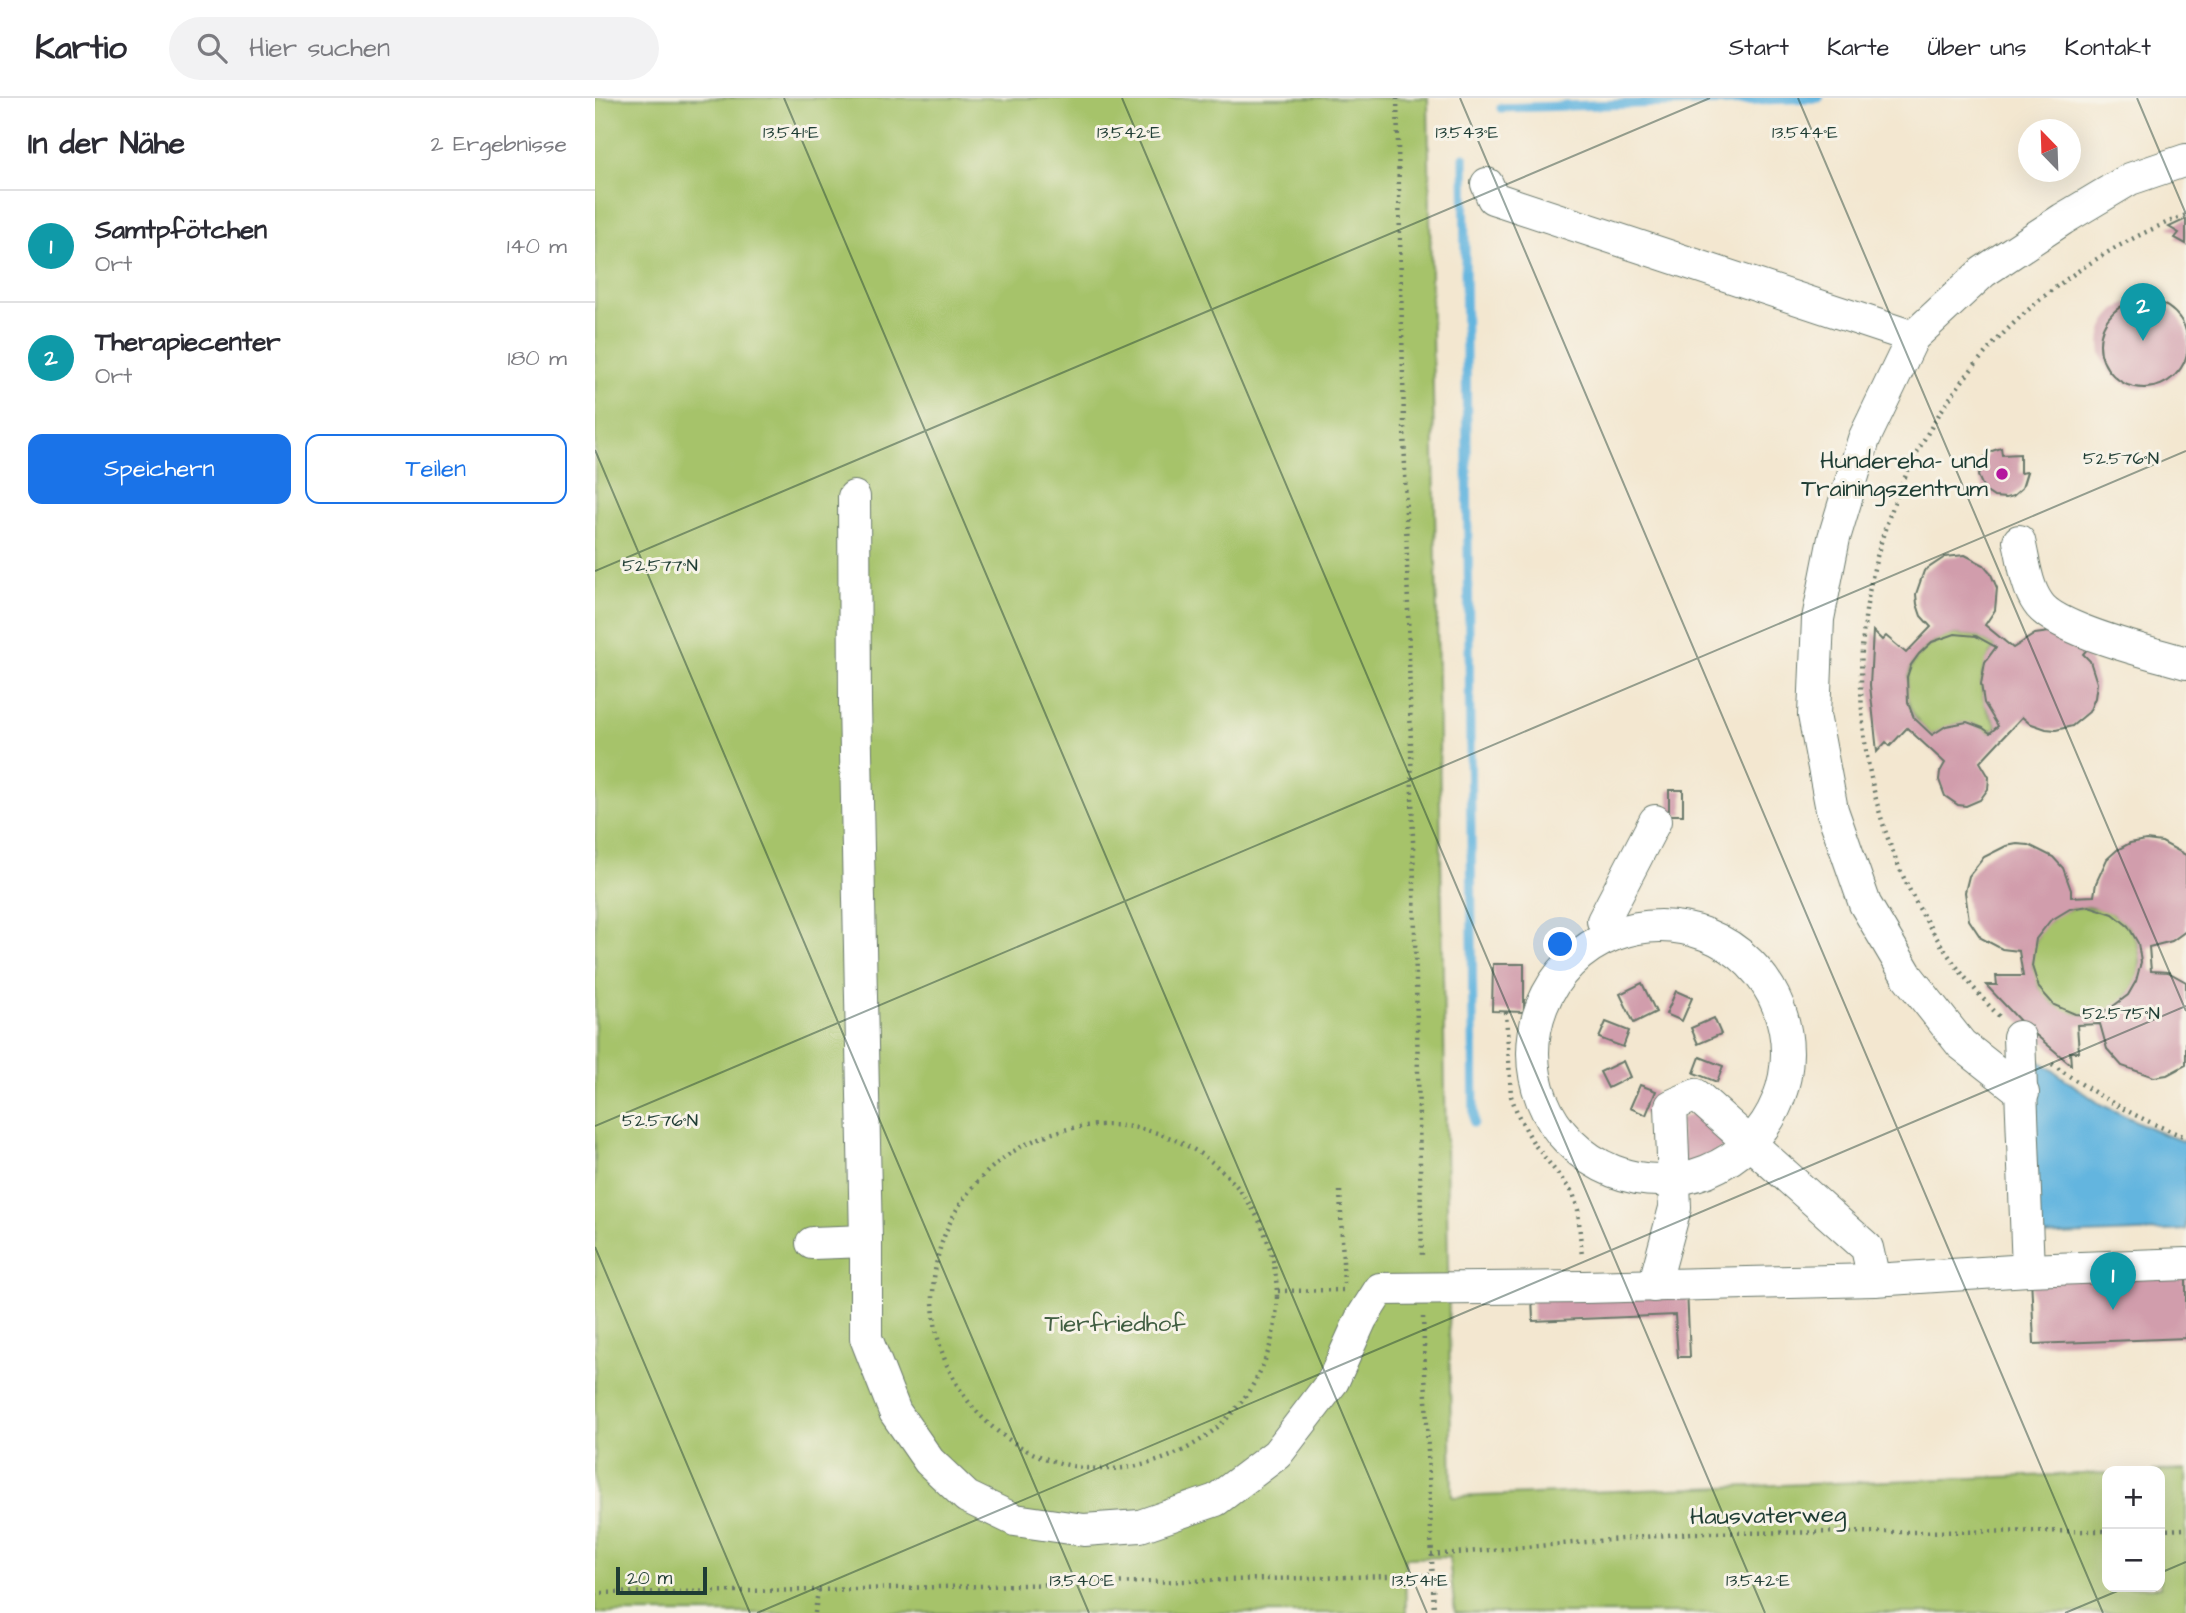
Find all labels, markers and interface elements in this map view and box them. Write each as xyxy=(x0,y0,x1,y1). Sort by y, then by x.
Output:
search box xyxy=(169,17,659,80)
text: Kartio xyxy=(35,25,127,71)
icon: search xyxy=(193,29,231,67)
text: Hier suchen xyxy=(249,30,390,66)
text: Start xyxy=(1729,31,1789,65)
text: Karte xyxy=(1827,31,1890,65)
text: Über uns xyxy=(1928,31,2027,65)
text: Kontakt xyxy=(2065,31,2151,65)
north arrow xyxy=(2018,119,2081,182)
text: 13.541°E xyxy=(763,120,819,145)
text: 13.542°E xyxy=(1097,120,1161,145)
text: 13.543°E xyxy=(1436,120,1499,145)
text: 13.544°E xyxy=(1772,120,1838,145)
text: In der Nähe xyxy=(28,123,185,165)
text: 2 Ergebnisse xyxy=(431,128,567,160)
text: Samtpfötchen xyxy=(95,212,267,248)
text: 1 xyxy=(50,230,52,262)
text: 140 m xyxy=(507,230,567,262)
text: Ort xyxy=(95,248,132,280)
pin: 2 xyxy=(2120,283,2166,341)
text: Therapiecenter xyxy=(95,324,281,360)
text: 2 xyxy=(44,342,58,374)
text: 180 m xyxy=(508,342,567,374)
text: Ort xyxy=(95,360,132,392)
button: Speichern xyxy=(28,434,291,504)
button: Teilen xyxy=(305,434,567,504)
place label: Hundereha- und Trainingszentrum xyxy=(1801,444,1988,507)
text: 52.576°N xyxy=(2083,446,2159,471)
marker: Hundereha- und Trainingszentrum xyxy=(1994,466,2010,482)
text: 52.577°N xyxy=(622,553,698,578)
your location xyxy=(1543,927,1577,961)
text: 52.575°N xyxy=(2082,1001,2160,1026)
text: 52.576°N xyxy=(622,1108,698,1133)
pin: 1 xyxy=(2090,1252,2136,1310)
park label: Tierfriedhof xyxy=(1045,1307,1186,1341)
map controls xyxy=(2102,1466,2165,1592)
button: + xyxy=(2102,1466,2165,1529)
street label: Hausvaterweg xyxy=(1690,1498,1846,1535)
button: − xyxy=(2102,1529,2165,1592)
scale bar xyxy=(616,1564,707,1596)
text: 20 m xyxy=(627,1565,672,1592)
text: 13.540°E xyxy=(1050,1568,1115,1593)
text: 13.541°E xyxy=(1392,1568,1448,1593)
text: 13.542°E xyxy=(1726,1568,1790,1593)

